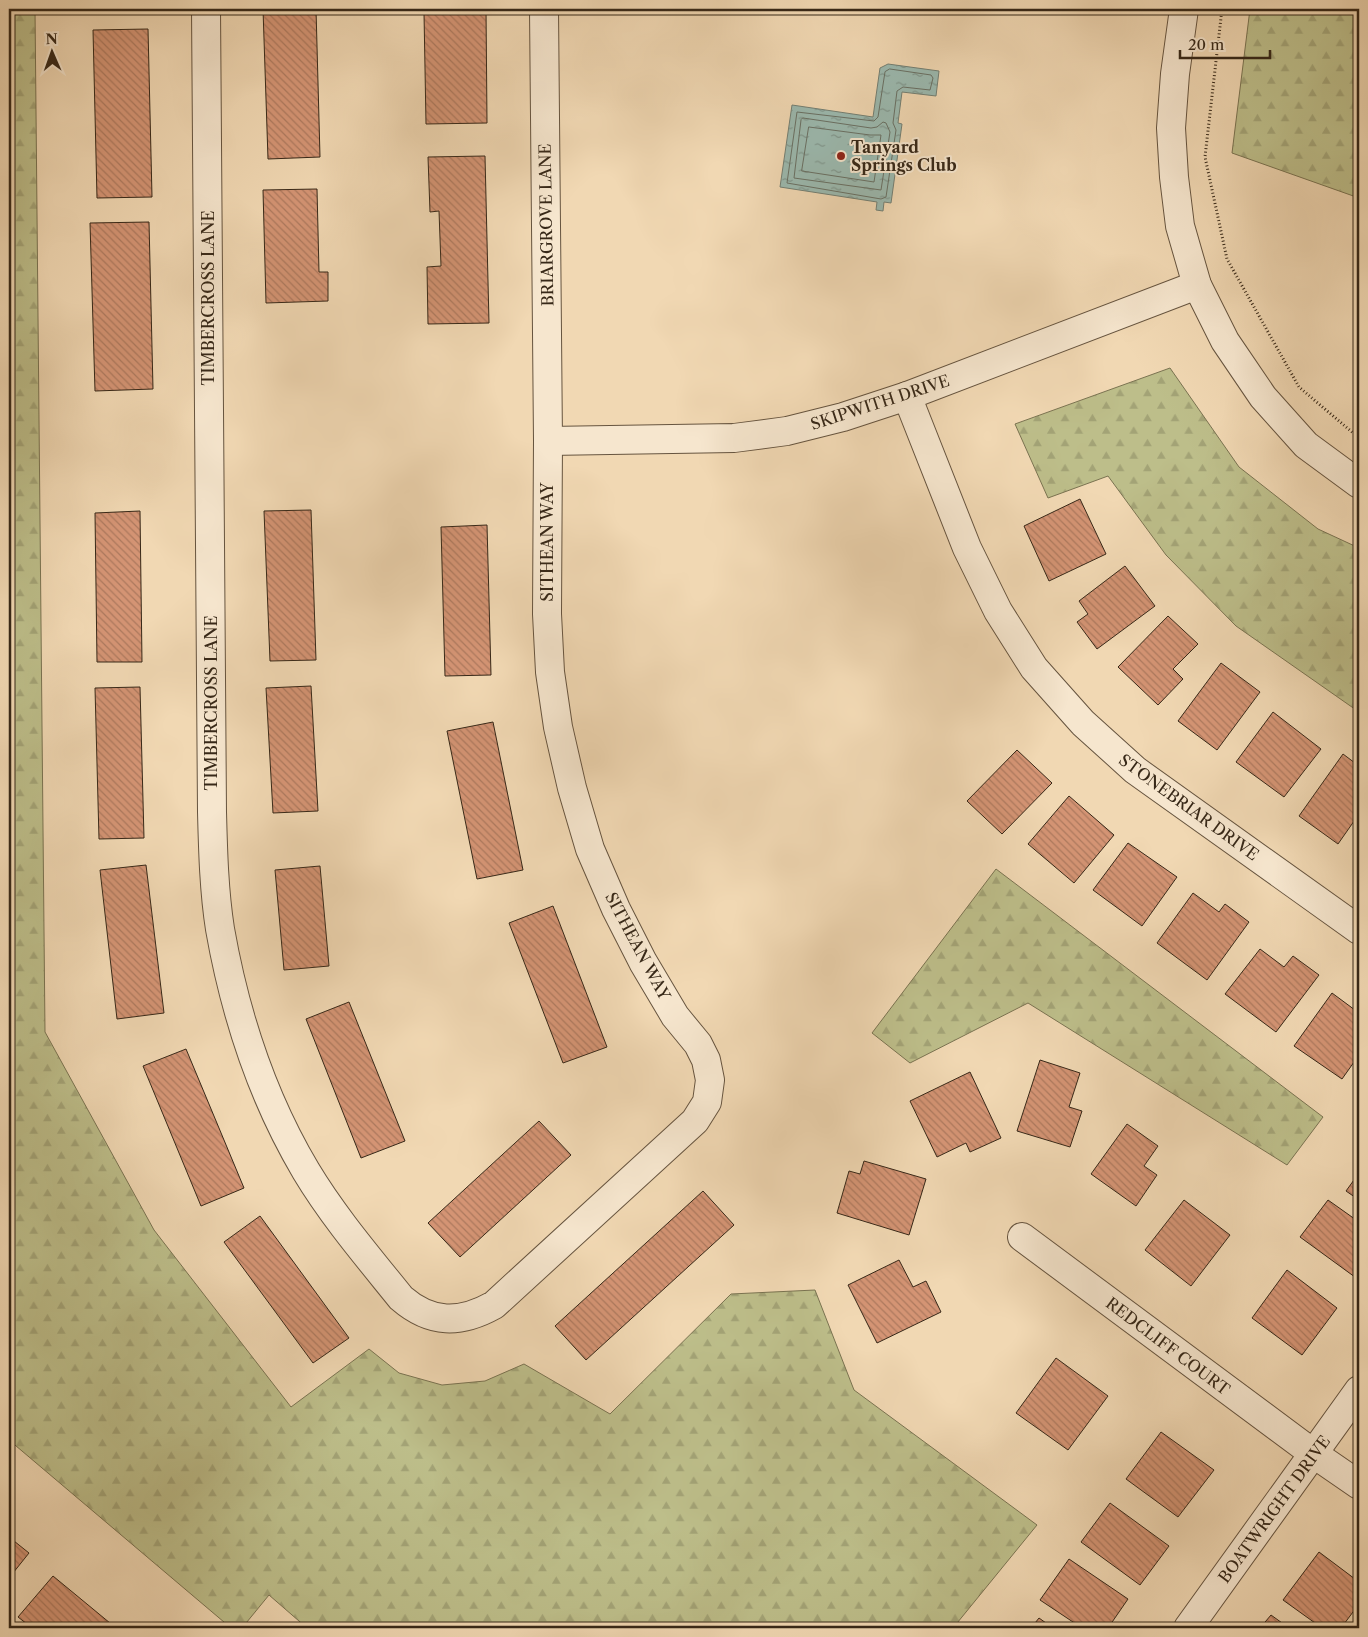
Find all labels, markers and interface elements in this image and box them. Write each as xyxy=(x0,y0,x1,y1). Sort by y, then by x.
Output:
north arrow xyxy=(28,28,78,78)
scale bar xyxy=(1180,28,1270,60)
text: N xyxy=(45,30,58,48)
text: 20 m xyxy=(1188,35,1224,54)
place label: Tanyard Springs Club xyxy=(851,137,957,175)
street label: BRIARGROVE LANE xyxy=(535,143,557,307)
marker: Tanyard Springs Club xyxy=(835,150,847,162)
street label: TIMBERCROSS LANE xyxy=(198,210,218,386)
street label: SKIPWITH DRIVE xyxy=(808,370,952,434)
street label: SITHEAN WAY xyxy=(537,482,557,602)
street label: TIMBERCROSS LANE xyxy=(201,615,221,791)
street label: STONEBRIAR DRIVE xyxy=(1115,750,1263,864)
street label: SITHEAN WAY xyxy=(601,889,675,1004)
street label: REDCLIFF COURT xyxy=(1102,1293,1234,1399)
street label: BOATWRIGHT DRIVE xyxy=(1214,1431,1334,1587)

